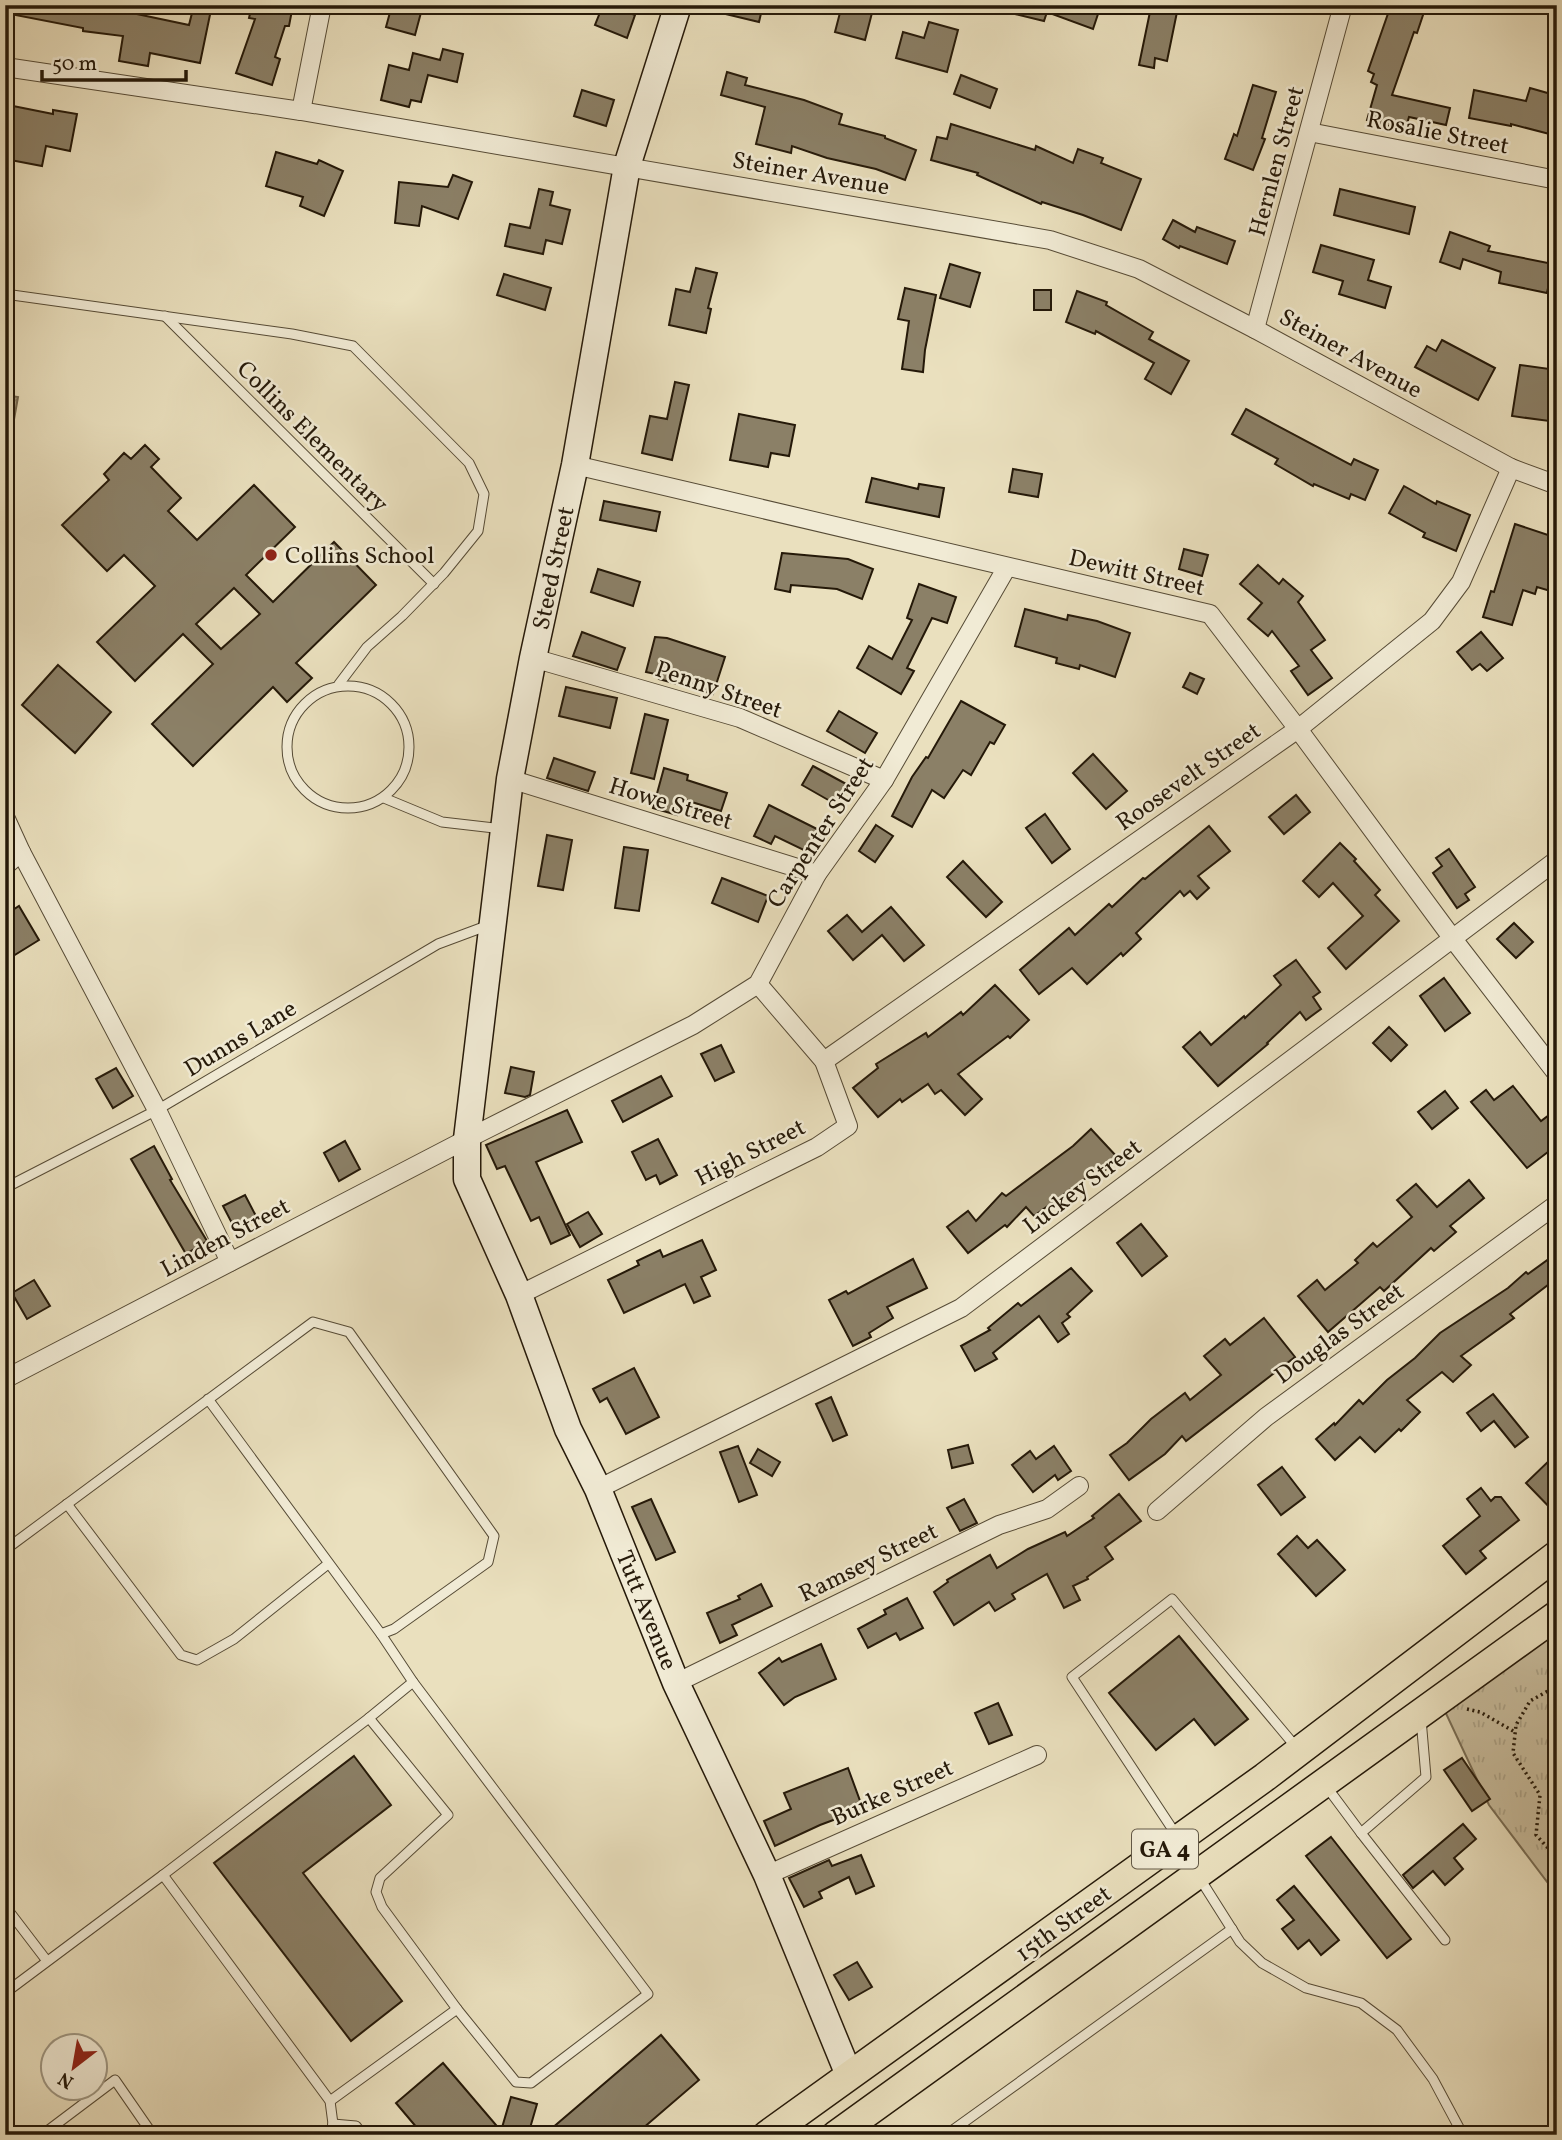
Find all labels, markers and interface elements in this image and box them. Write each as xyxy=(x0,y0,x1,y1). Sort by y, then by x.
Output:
scale bar xyxy=(42,38,186,82)
text: 50 m xyxy=(52,50,97,79)
street label: Hernlen Street xyxy=(1242,83,1314,240)
street label: Rosalie Street xyxy=(1363,103,1512,164)
street label: Steiner Avenue xyxy=(729,144,892,206)
street label: Steiner Avenue xyxy=(1272,301,1428,408)
street label: Collins Elementary xyxy=(228,354,395,521)
street label: Steed Street xyxy=(525,504,585,633)
place label: Collins School xyxy=(285,540,434,574)
street label: Dewitt Street xyxy=(1065,542,1208,606)
marker: Collins School xyxy=(263,547,279,563)
street label: Penny Street xyxy=(650,653,787,729)
street label: Roosevelt Street xyxy=(1110,715,1269,840)
street label: Carpenter Street xyxy=(760,751,883,916)
street label: Howe Street xyxy=(604,770,737,840)
street label: Dunns Lane xyxy=(178,993,304,1087)
street label: High Street xyxy=(690,1111,812,1196)
street label: Luckey Street xyxy=(1017,1132,1150,1244)
street label: Linden Street xyxy=(155,1190,297,1287)
street label: Douglas Street xyxy=(1268,1276,1412,1393)
street label: Ramsey Street xyxy=(794,1515,944,1612)
street label: Tutt Avenue xyxy=(606,1546,685,1676)
street label: Burke Street xyxy=(826,1752,959,1836)
road number: GA 4 xyxy=(1132,1830,1198,1868)
street label: 15th Street xyxy=(1009,1878,1119,1971)
north arrow xyxy=(38,2032,108,2102)
text: N xyxy=(53,2065,79,2095)

